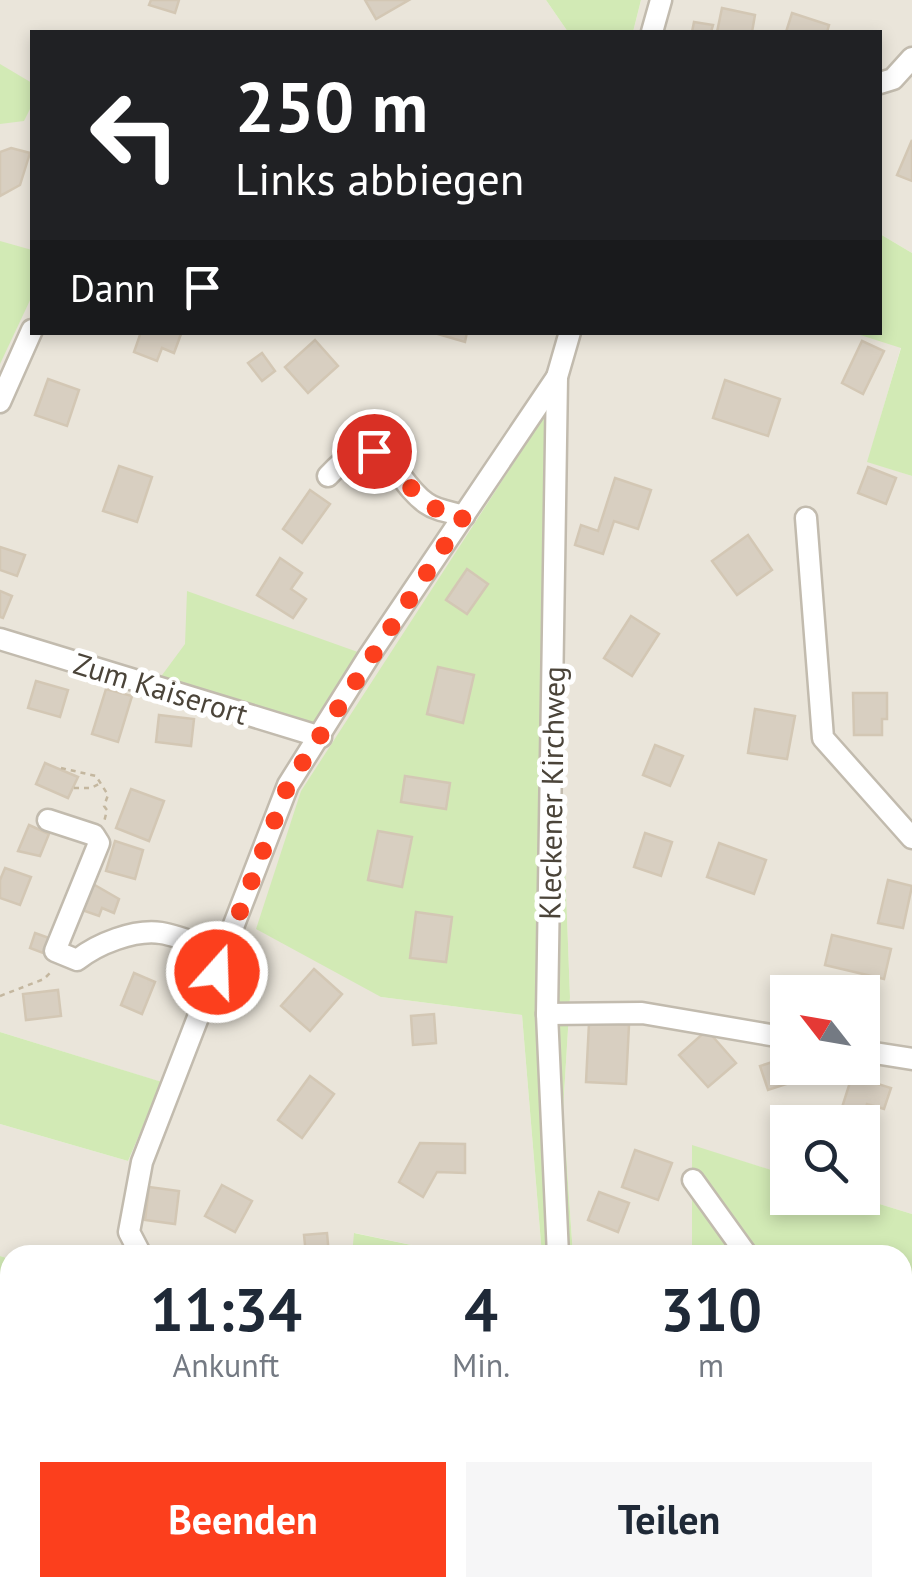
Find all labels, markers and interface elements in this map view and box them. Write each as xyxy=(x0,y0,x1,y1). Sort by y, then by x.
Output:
text: 250 m xyxy=(235,61,428,151)
icon: left xyxy=(70,70,200,200)
text: Links abbiegen xyxy=(235,149,524,207)
icon: arrive xyxy=(175,260,230,315)
text: Dann xyxy=(70,263,155,312)
pin xyxy=(332,409,417,494)
icon: arrive xyxy=(347,424,402,479)
street label: Zum Kaiserort xyxy=(69,643,253,733)
street label: Kleckener Kirchweg xyxy=(529,666,573,920)
position arrow xyxy=(165,920,269,1024)
north arrow xyxy=(770,975,880,1085)
map controls xyxy=(770,975,880,1215)
button: search xyxy=(770,1105,880,1215)
text: 11:34 xyxy=(150,1270,302,1348)
text: 4 xyxy=(464,1270,498,1348)
text: 310 xyxy=(660,1270,762,1348)
text: Ankunft xyxy=(173,1344,279,1386)
text: Min. xyxy=(452,1344,510,1386)
text: m xyxy=(698,1344,724,1386)
button: Beenden xyxy=(40,1462,446,1577)
button: Teilen xyxy=(466,1462,872,1577)

